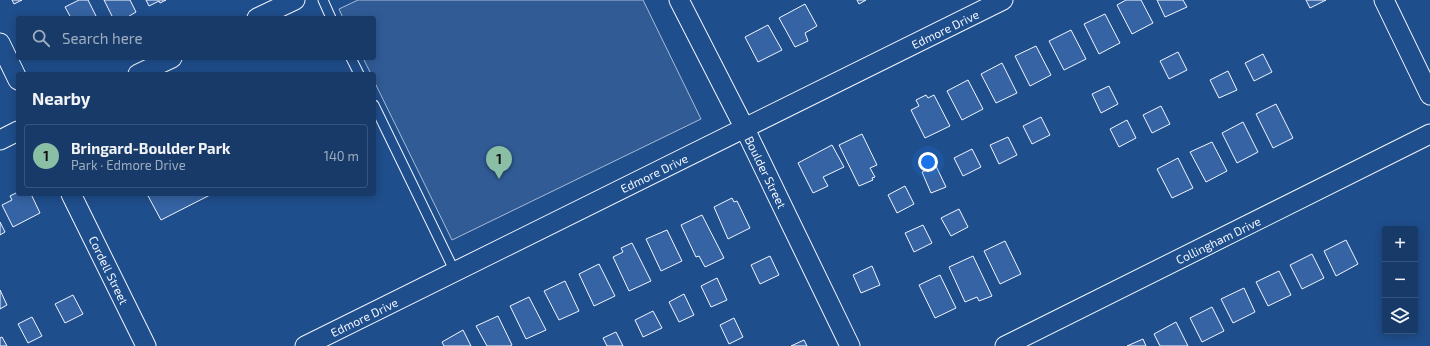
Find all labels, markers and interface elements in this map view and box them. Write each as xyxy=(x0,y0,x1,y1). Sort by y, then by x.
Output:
street label: Edmore Drive xyxy=(909,7,981,51)
search box xyxy=(16,16,376,60)
icon: search xyxy=(30,27,52,49)
text: Search here xyxy=(62,29,143,47)
text: Nearby xyxy=(32,88,90,108)
street label: Boulder Street xyxy=(742,134,790,211)
text: Bringard-Boulder Park xyxy=(71,139,230,157)
pin: 1 xyxy=(486,146,512,179)
text: 1 xyxy=(43,148,49,164)
text: 140 m xyxy=(324,148,359,164)
street label: Edmore Drive xyxy=(618,151,690,195)
your location xyxy=(918,152,938,172)
text: Park · Edmore Drive xyxy=(71,157,186,173)
street label: Collingham Drive xyxy=(1173,213,1263,267)
map controls xyxy=(1382,226,1418,334)
button: + xyxy=(1382,226,1418,262)
street label: Cordell Street xyxy=(86,233,132,307)
button: − xyxy=(1382,262,1418,298)
street label: Edmore Drive xyxy=(328,295,400,339)
button: layers xyxy=(1382,298,1418,334)

